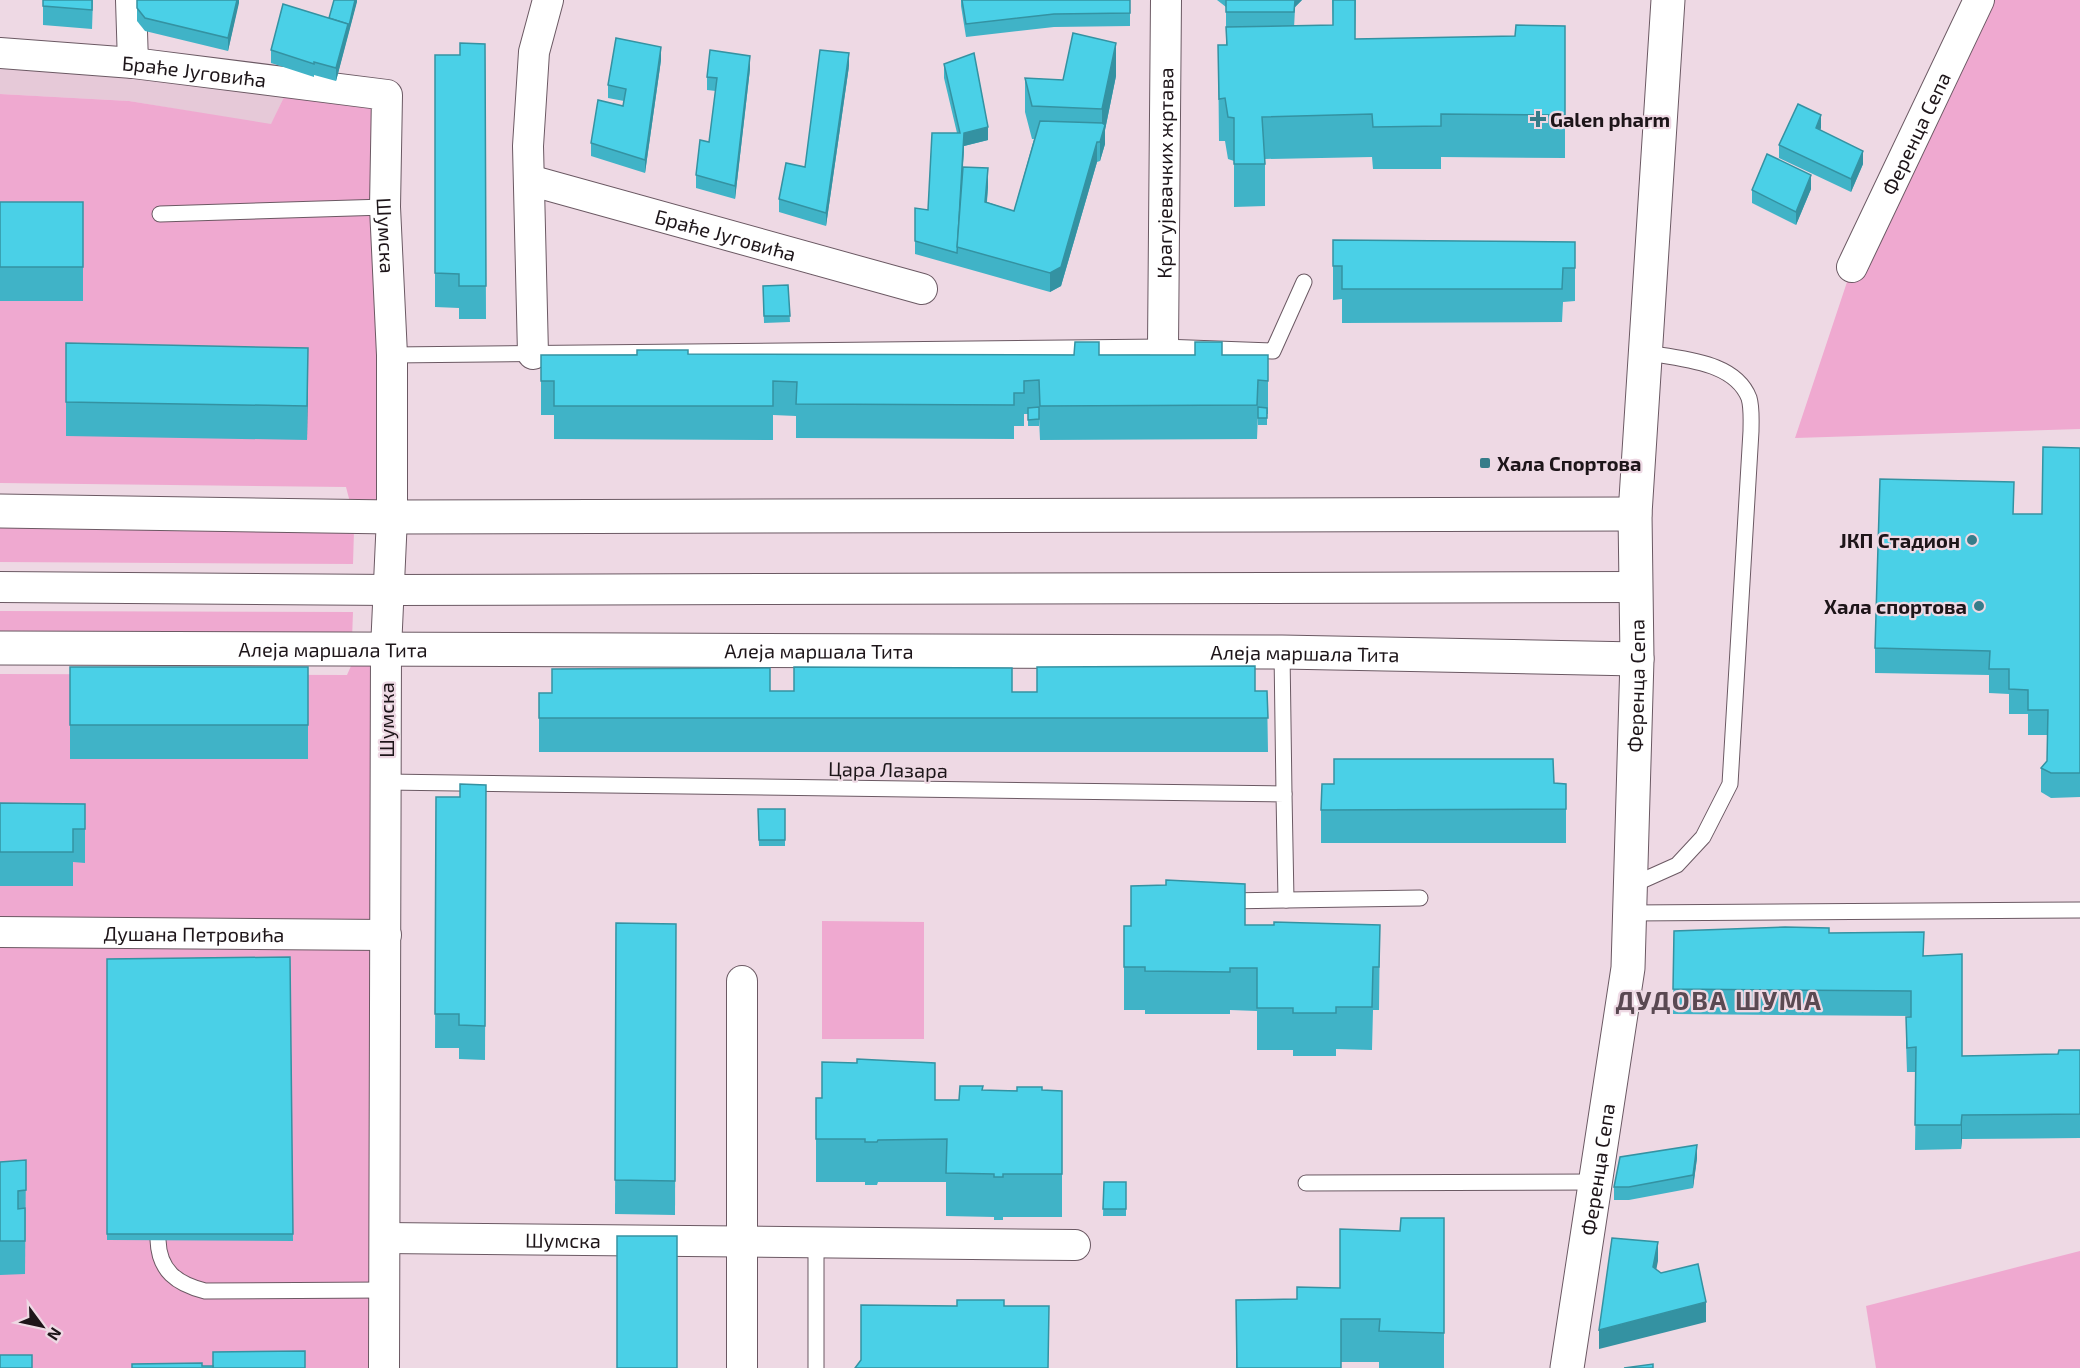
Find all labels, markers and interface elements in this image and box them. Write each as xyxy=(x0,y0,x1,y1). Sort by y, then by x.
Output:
street label: Браће Југовића xyxy=(121,50,268,92)
street label: Крагујевачких жртава xyxy=(1152,67,1177,279)
street label: Ференца Сепа xyxy=(1876,68,1955,199)
place label: Galen pharm xyxy=(1550,107,1670,131)
marker: Galen pharm xyxy=(1531,112,1545,126)
street label: Шумска xyxy=(372,197,400,274)
street label: Браће Југовића xyxy=(652,204,799,265)
place label: Хала Спортова xyxy=(1497,451,1642,475)
marker: Хала Спортова xyxy=(1478,456,1492,470)
place label: ЈКП Стадион xyxy=(1839,528,1960,552)
marker: ЈКП Стадион xyxy=(1965,533,1979,547)
place label: Хала спортова xyxy=(1824,594,1967,618)
marker: Хала спортова xyxy=(1972,599,1986,613)
street label: Ференца Сепа xyxy=(1622,619,1649,753)
street label: Алеја маршала Тита xyxy=(238,637,428,661)
street label: Алеја маршала Тита xyxy=(724,638,914,663)
street label: Алеја маршала Тита xyxy=(1210,640,1400,666)
street label: Шумска xyxy=(374,682,399,758)
street label: Цара Лазара xyxy=(828,756,948,782)
street label: Душана Петровића xyxy=(103,921,285,946)
district label: ДУДОВА ШУМА xyxy=(1615,984,1823,1015)
street label: Ференца Сепа xyxy=(1575,1102,1619,1237)
street label: Шумска xyxy=(525,1227,601,1253)
north arrow xyxy=(12,1296,72,1356)
text: N xyxy=(44,1324,66,1344)

